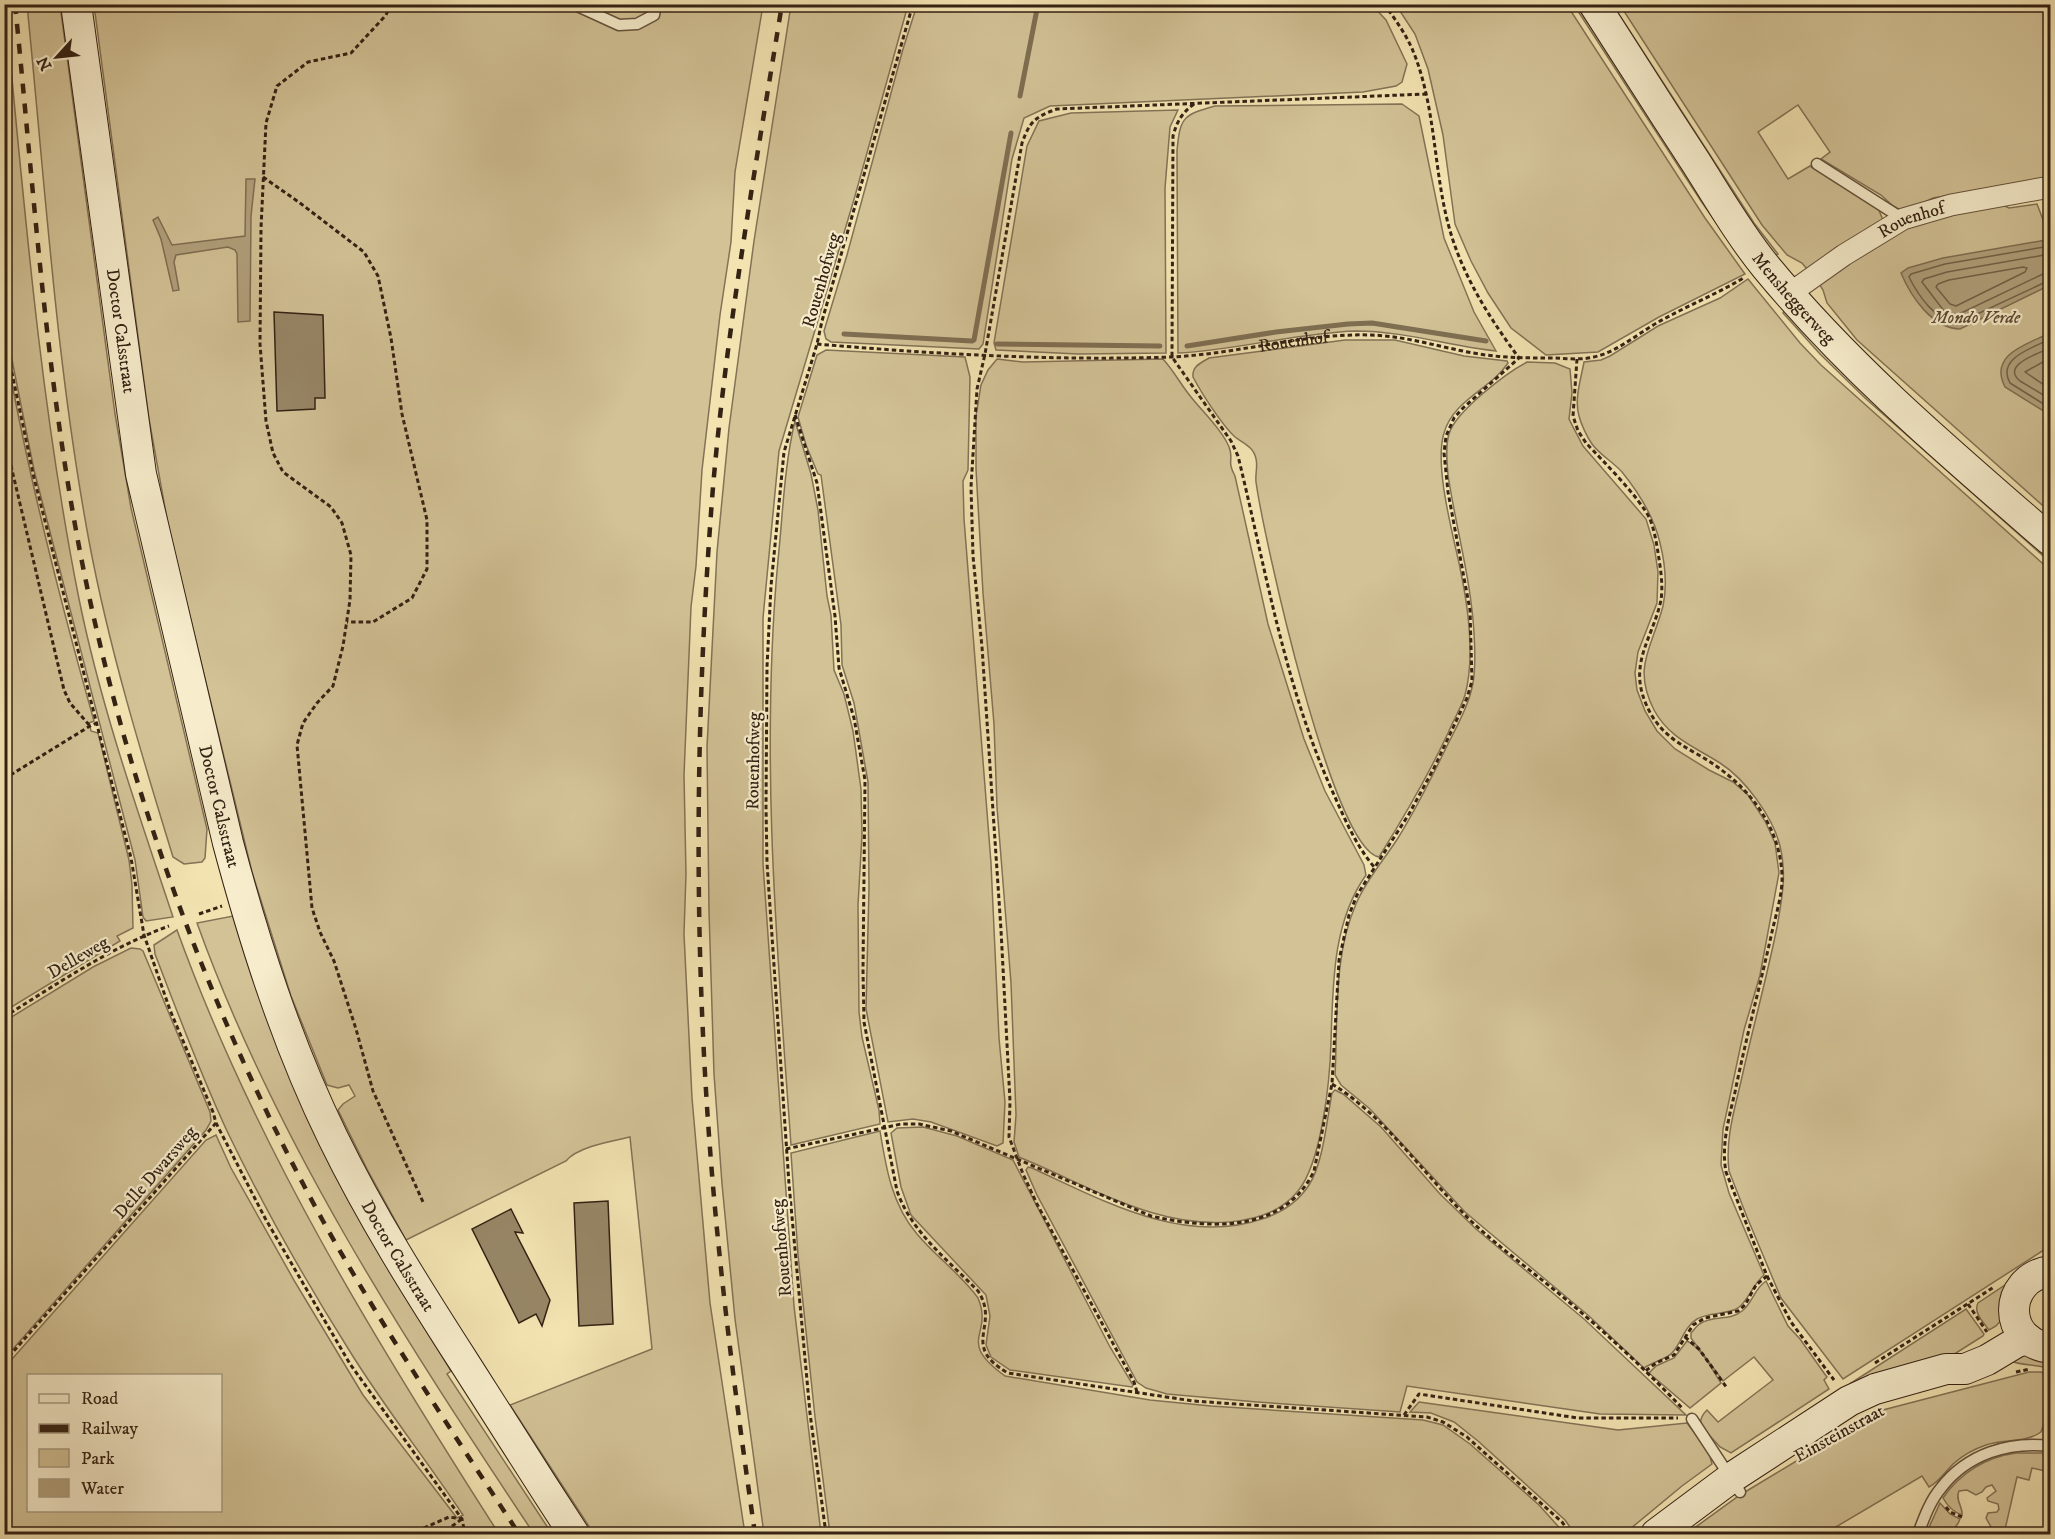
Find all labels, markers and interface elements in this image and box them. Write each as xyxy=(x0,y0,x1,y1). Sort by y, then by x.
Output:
north arrow xyxy=(27,27,87,87)
text: N xyxy=(33,53,56,74)
street label: Rouenhof xyxy=(1874,197,1950,244)
street label: Rouenhofweg xyxy=(798,230,846,330)
street label: Mensheggerweg xyxy=(1747,248,1840,350)
street label: Doctor Calsstraat xyxy=(101,267,140,395)
park label: Mondo Verde xyxy=(1930,307,2021,329)
street label: Rouenhof xyxy=(1257,326,1333,358)
street label: Rouenhofweg xyxy=(742,712,766,810)
street label: Doctor Calsstraat xyxy=(193,743,244,871)
street label: Delleweg xyxy=(44,932,113,984)
street label: Delle Dwarsweg xyxy=(109,1122,202,1224)
street label: Doctor Calsstraat xyxy=(356,1197,439,1316)
street label: Rouenhofweg xyxy=(767,1198,797,1298)
legend xyxy=(27,1374,222,1512)
text: Road xyxy=(81,1388,118,1410)
street label: Einsteinstraat xyxy=(1791,1400,1889,1468)
text: Railway xyxy=(81,1418,139,1440)
text: Park xyxy=(81,1448,115,1470)
text: Water xyxy=(80,1478,124,1500)

